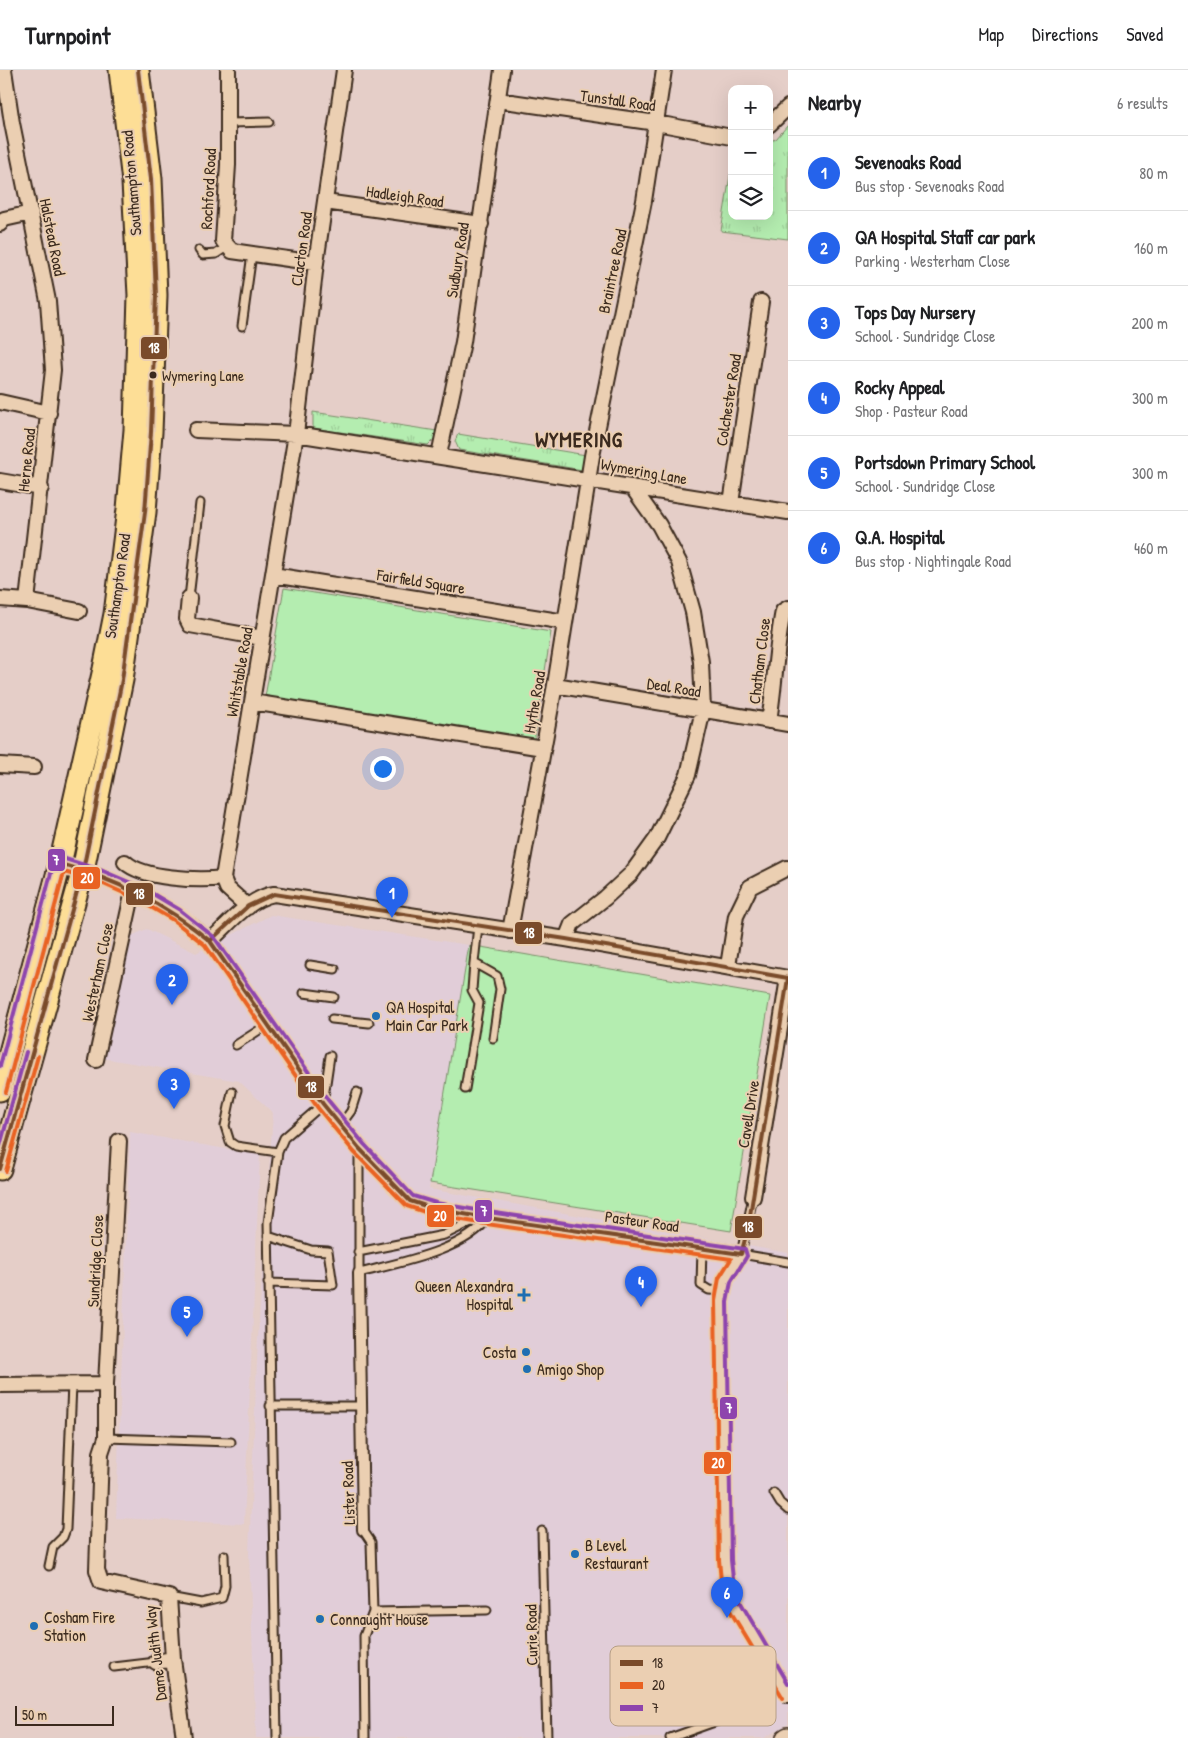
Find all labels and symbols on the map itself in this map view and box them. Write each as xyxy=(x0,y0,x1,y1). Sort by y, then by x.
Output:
street label: Tunstall Road xyxy=(579,84,657,116)
street label: Southampton Road xyxy=(115,129,147,237)
street label: Rochford Road xyxy=(195,148,221,230)
street label: Hadleigh Road xyxy=(365,180,445,212)
street label: Halstead Road xyxy=(35,196,71,278)
street label: Clacton Road xyxy=(285,211,317,287)
street label: Sudbury Road xyxy=(440,221,474,299)
street label: Braintree Road xyxy=(592,227,632,315)
line badge: 18 xyxy=(140,336,168,360)
text: 18 xyxy=(148,338,160,357)
street label: Colchester Road xyxy=(710,352,746,448)
place label: Wymering Lane xyxy=(162,365,244,386)
marker: Wymering Lane xyxy=(148,370,158,380)
district label: WYMERING xyxy=(535,425,623,454)
street label: Herne Road xyxy=(12,427,40,493)
street label: Wymering Lane xyxy=(599,453,690,490)
street label: Southampton Road xyxy=(99,532,135,640)
street label: Fairfield Square xyxy=(374,563,467,599)
street label: Chatham Close xyxy=(743,616,775,705)
street label: Whitstable Road xyxy=(220,625,258,719)
street label: Hythe Road xyxy=(518,669,550,735)
street label: Deal Road xyxy=(645,672,703,702)
your location xyxy=(370,756,396,782)
line badge: 7 xyxy=(47,848,66,872)
text: 7 xyxy=(52,850,60,869)
line badge: 20 xyxy=(72,866,101,890)
text: 20 xyxy=(81,868,94,887)
pin: 1 xyxy=(376,877,408,918)
line badge: 18 xyxy=(125,882,154,906)
text: 18 xyxy=(133,884,145,903)
street label: Westerham Close xyxy=(76,920,118,1023)
line badge: 18 xyxy=(514,921,543,945)
text: 18 xyxy=(523,923,535,942)
pin: 2 xyxy=(156,964,188,1005)
place label: QA Hospital Main Car Park xyxy=(386,996,468,1036)
marker: QA Hospital Main Car Park xyxy=(370,1010,382,1022)
pin: 3 xyxy=(158,1068,190,1109)
line badge: 18 xyxy=(297,1075,325,1099)
text: 18 xyxy=(305,1077,317,1096)
street label: Cavell Drive xyxy=(732,1078,764,1150)
line badge: 7 xyxy=(474,1199,493,1223)
text: 7 xyxy=(480,1201,488,1220)
line badge: 20 xyxy=(426,1204,455,1228)
street label: Pasteur Road xyxy=(604,1205,680,1237)
text: 20 xyxy=(434,1206,447,1225)
street label: Sundridge Close xyxy=(82,1214,108,1308)
line badge: 18 xyxy=(734,1215,763,1239)
text: 18 xyxy=(742,1217,754,1236)
pin: 4 xyxy=(625,1266,657,1307)
place label: Queen Alexandra Hospital xyxy=(415,1275,514,1315)
marker: Queen Alexandra Hospital xyxy=(517,1288,531,1302)
pin: 5 xyxy=(171,1296,203,1337)
place label: Costa xyxy=(483,1341,516,1363)
marker: Costa xyxy=(520,1346,532,1358)
place label: Amigo Shop xyxy=(537,1358,604,1380)
marker: Amigo Shop xyxy=(521,1363,533,1375)
line badge: 7 xyxy=(719,1396,738,1420)
text: 7 xyxy=(725,1398,733,1417)
line badge: 20 xyxy=(703,1451,732,1475)
text: 20 xyxy=(712,1453,725,1472)
street label: Lister Road xyxy=(336,1461,360,1525)
place label: B Level Restaurant xyxy=(585,1534,649,1574)
marker: B Level Restaurant xyxy=(569,1548,581,1560)
pin: 6 xyxy=(711,1577,743,1618)
street label: Dame Judith Way xyxy=(138,1604,172,1702)
street label: Curie Road xyxy=(519,1604,543,1666)
place label: Cosham Fire Station xyxy=(44,1606,116,1646)
place label: Connaught House xyxy=(330,1608,429,1630)
marker: Connaught House xyxy=(314,1613,326,1625)
marker: Cosham Fire Station xyxy=(28,1620,40,1632)
legend xyxy=(610,1646,776,1726)
text: 18 xyxy=(652,1653,663,1672)
text: 20 xyxy=(652,1675,665,1694)
text: 7 xyxy=(652,1698,659,1717)
scale bar xyxy=(15,1703,114,1726)

